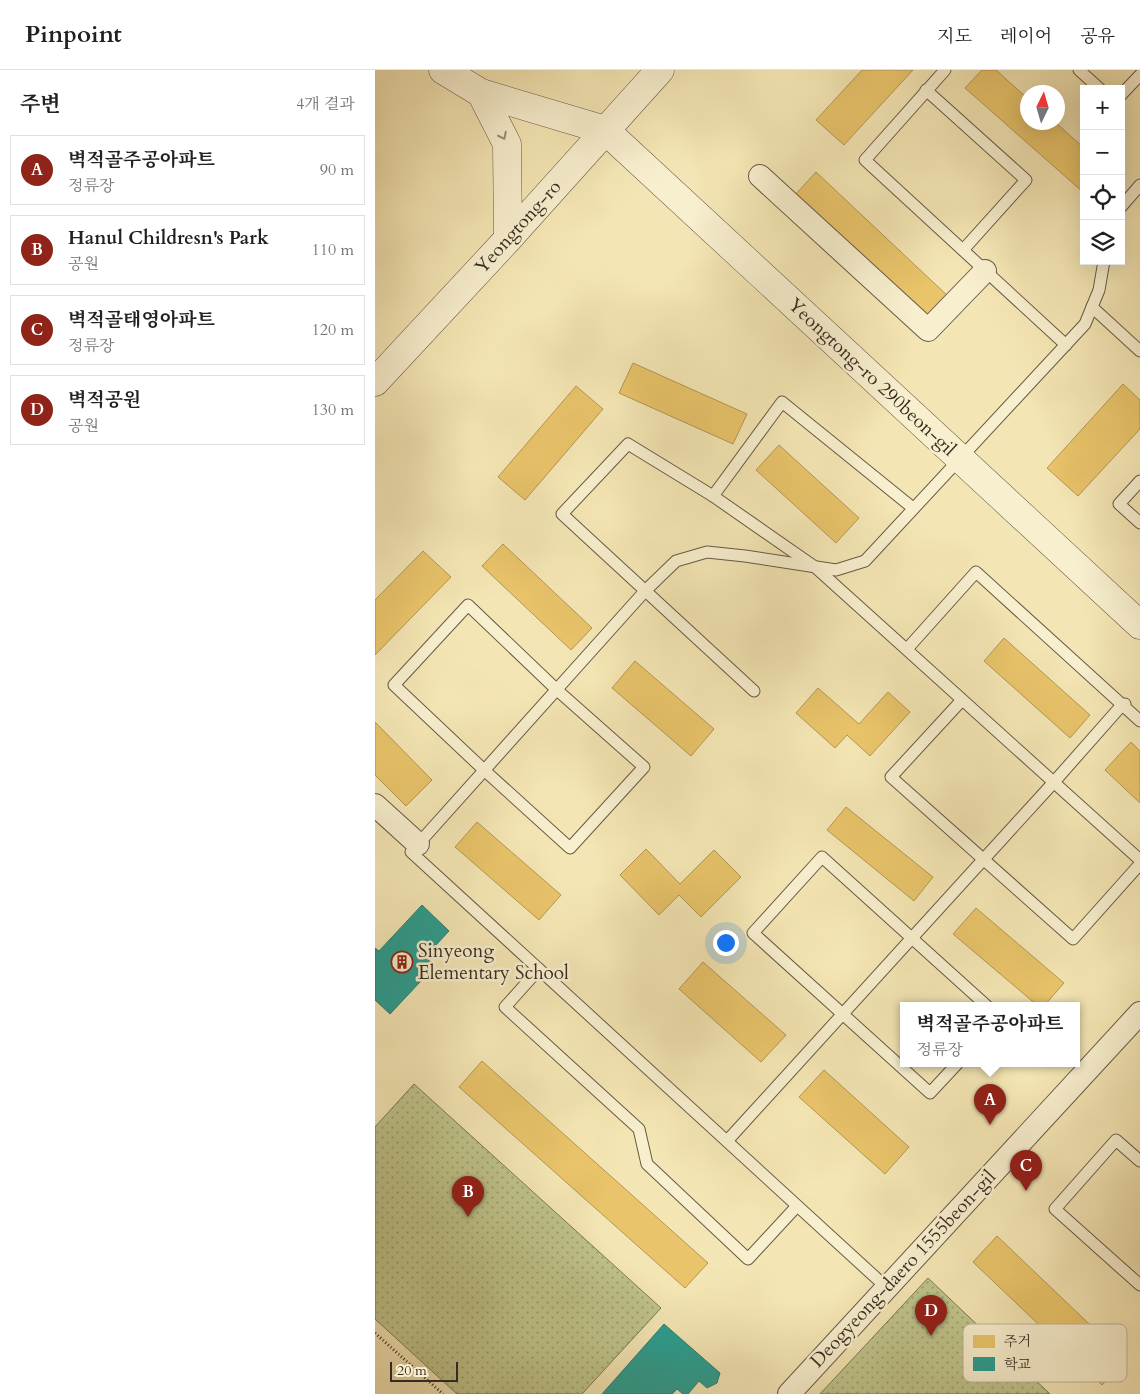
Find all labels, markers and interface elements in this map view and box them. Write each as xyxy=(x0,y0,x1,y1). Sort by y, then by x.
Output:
text: Pinpoint xyxy=(25,18,122,51)
text: 지도 xyxy=(937,24,972,49)
text: 레이어 xyxy=(1000,24,1052,49)
text: 공유 xyxy=(1080,24,1115,49)
north arrow xyxy=(1020,85,1065,130)
map controls xyxy=(1080,85,1125,265)
button: + xyxy=(1080,85,1125,130)
text: 주변 xyxy=(20,90,61,119)
text: 4개 결과 xyxy=(296,93,355,115)
button: − xyxy=(1080,130,1125,175)
one-way arrow xyxy=(497,131,507,140)
text: 벽적골주공아파트 xyxy=(68,147,215,173)
text: A xyxy=(31,159,43,181)
text: 90 m xyxy=(320,159,354,181)
street label: Yeongtong-ro xyxy=(469,174,567,280)
text: 정류장 xyxy=(68,175,114,197)
button: locate xyxy=(1080,175,1125,220)
button: layers xyxy=(1080,220,1125,265)
text: Hanul Childresn's Park xyxy=(68,225,269,251)
text: B xyxy=(31,239,43,261)
text: 110 m xyxy=(312,239,354,261)
text: 공원 xyxy=(68,253,99,275)
street label: Yeongtong-ro 290beon-gil xyxy=(782,292,962,462)
text: 벽적골태영아파트 xyxy=(68,307,215,333)
text: C xyxy=(31,319,43,341)
text: 120 m xyxy=(312,319,354,341)
text: 정류장 xyxy=(68,335,114,357)
text: 벽적공원 xyxy=(68,387,141,413)
text: D xyxy=(30,399,44,421)
text: 130 m xyxy=(312,399,354,421)
text: 공원 xyxy=(68,415,99,437)
your location xyxy=(713,930,739,956)
place label: Sinyeong Elementary School xyxy=(418,938,569,986)
building icon: Sinyeong Elementary School xyxy=(390,950,414,974)
popup xyxy=(900,1002,1080,1067)
text: 벽적골주공아파트 xyxy=(917,1011,1063,1037)
text: 정류장 xyxy=(917,1039,963,1061)
pin: A xyxy=(974,1084,1006,1125)
pin: C xyxy=(1010,1150,1042,1191)
street label: Deogyeong-daero 1555beon-gil xyxy=(806,1166,1000,1372)
pin: B xyxy=(452,1176,484,1217)
pin: D xyxy=(915,1295,947,1336)
legend xyxy=(963,1324,1127,1382)
text: 주거 xyxy=(1004,1332,1031,1351)
text: 학교 xyxy=(1004,1355,1032,1374)
scale bar xyxy=(390,1359,457,1382)
text: 20 m xyxy=(397,1361,427,1380)

